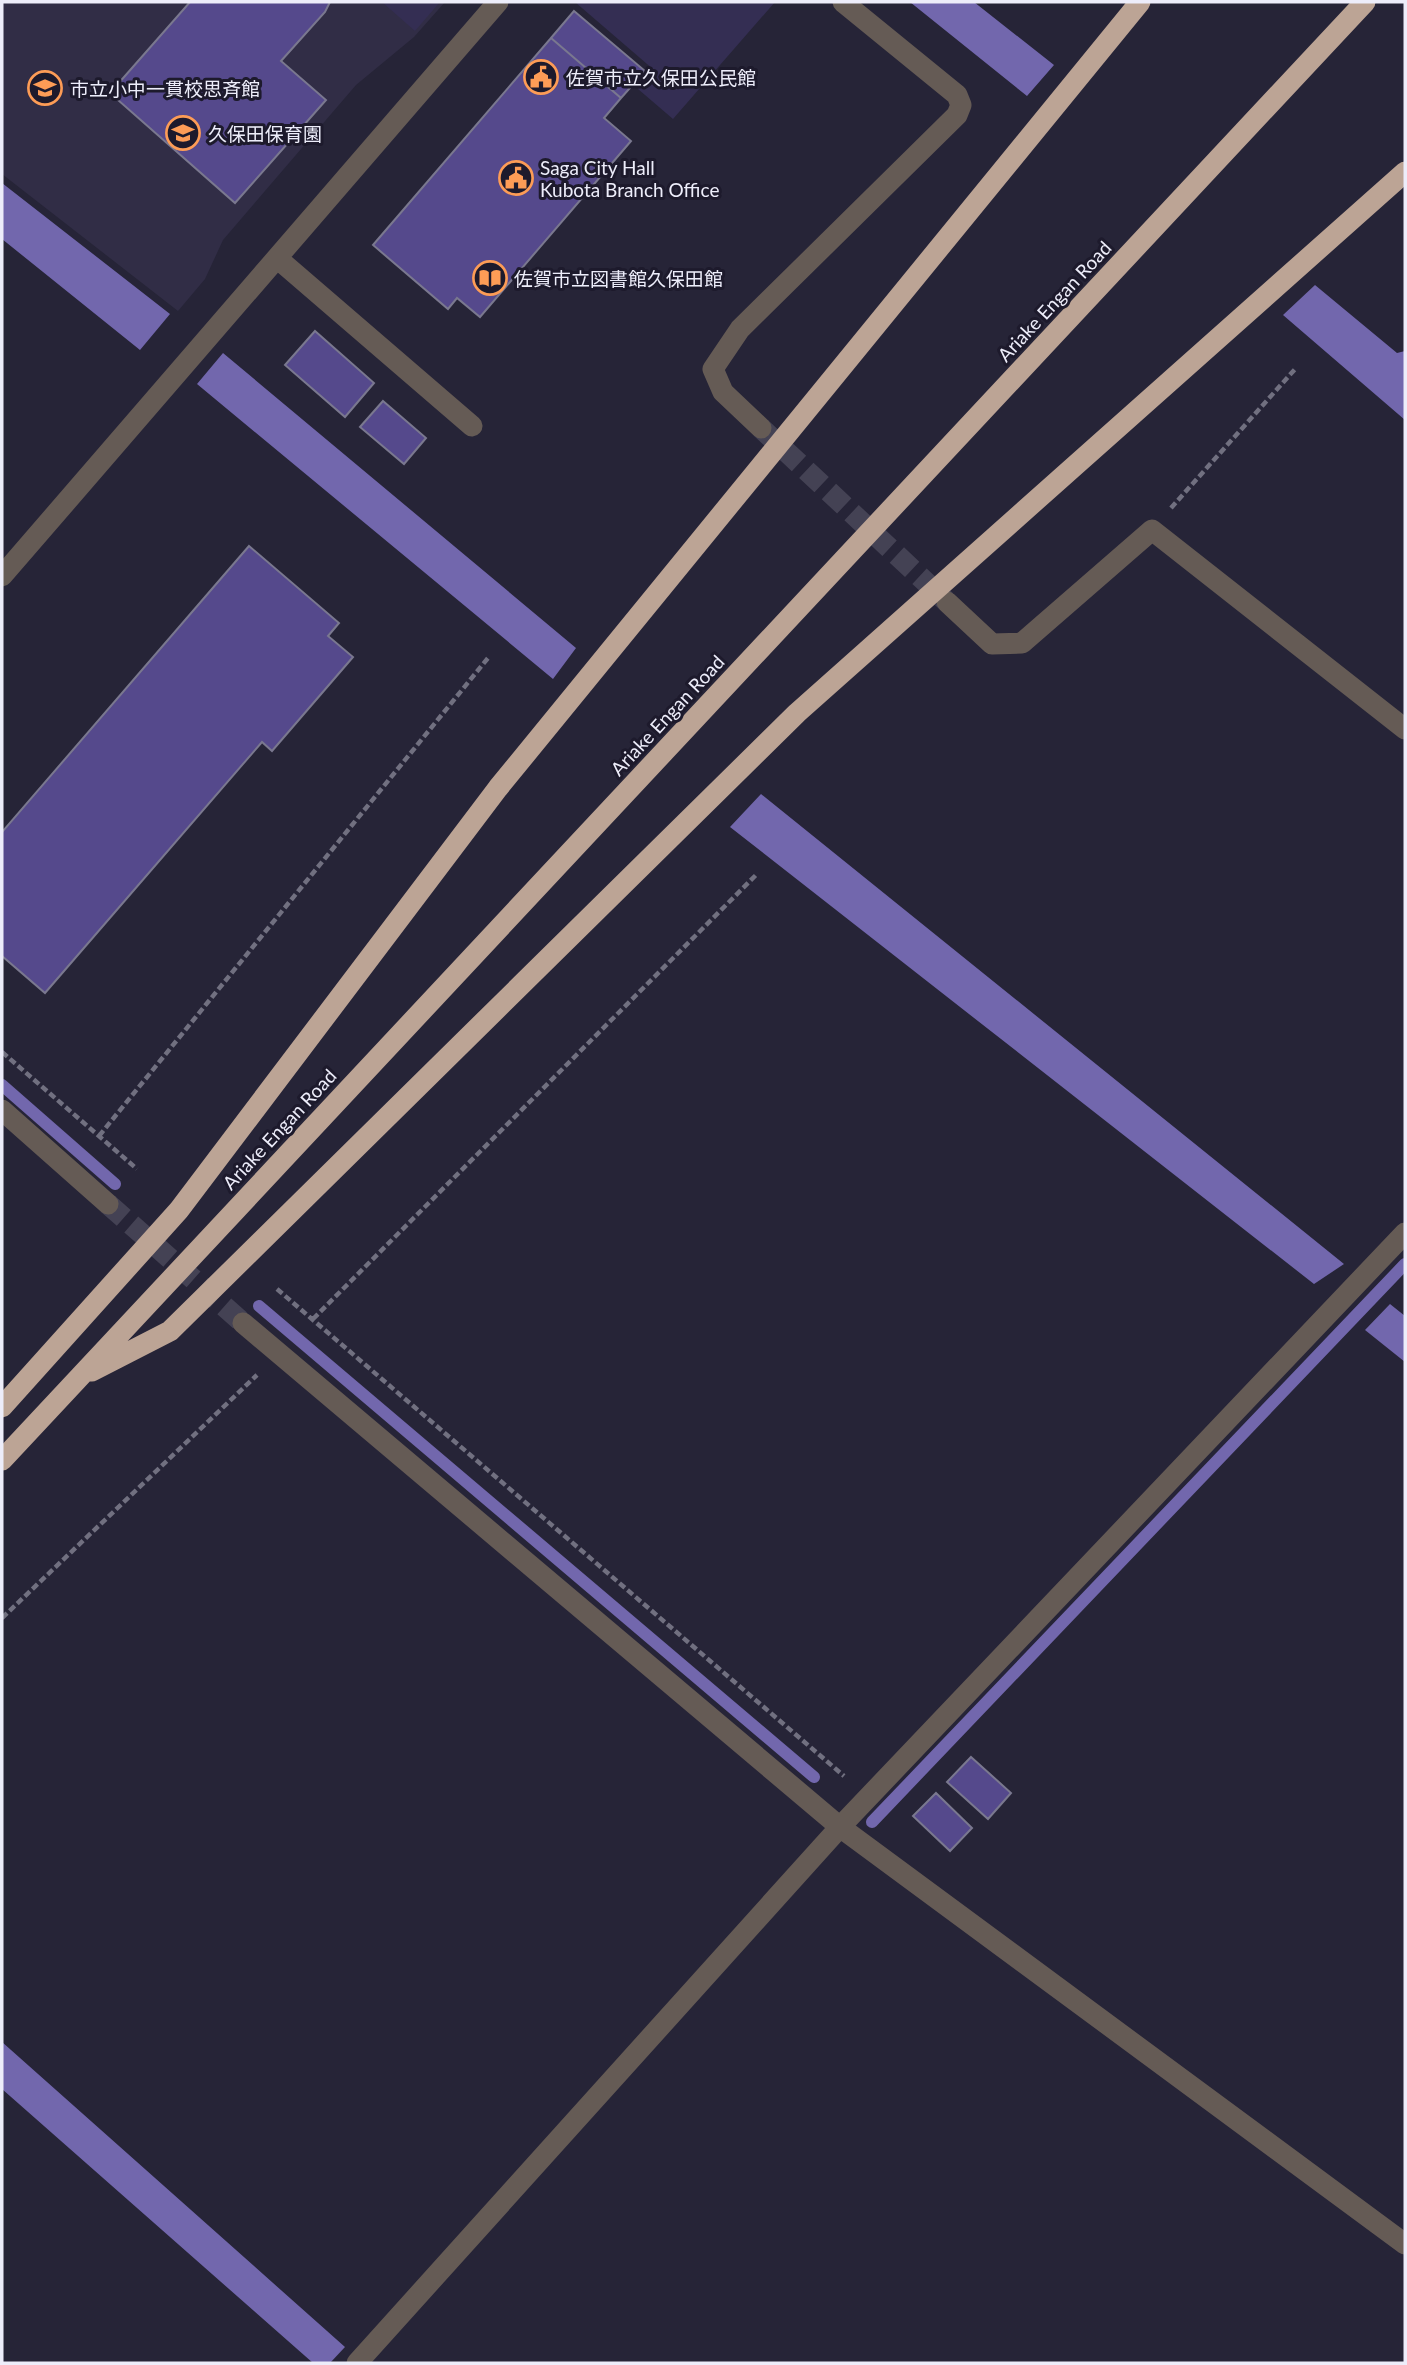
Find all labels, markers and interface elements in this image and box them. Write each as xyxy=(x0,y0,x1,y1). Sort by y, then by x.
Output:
public building icon: 佐賀市立久保田公民館 xyxy=(522,58,560,96)
place label: 佐賀市立久保田公民館 xyxy=(566,66,756,89)
school or university icon: 市立小中一貫校思斉館 xyxy=(26,69,64,107)
place label: 市立小中一貫校思斉館 xyxy=(70,77,260,100)
school or university icon: 久保田保育園 xyxy=(164,114,202,152)
place label: 久保田保育園 xyxy=(208,122,322,145)
place label: Saga City Hall Kubota Branch Office xyxy=(540,156,719,201)
public building icon: Saga City Hall Kubota Branch Office xyxy=(497,159,535,197)
street label: Ariake Engan Road xyxy=(992,236,1116,366)
library icon: 佐賀市立図書館久保田館 xyxy=(471,259,509,297)
place label: 佐賀市立図書館久保田館 xyxy=(514,267,723,290)
street label: Ariake Engan Road xyxy=(605,650,729,780)
street label: Ariake Engan Road xyxy=(217,1064,341,1194)

